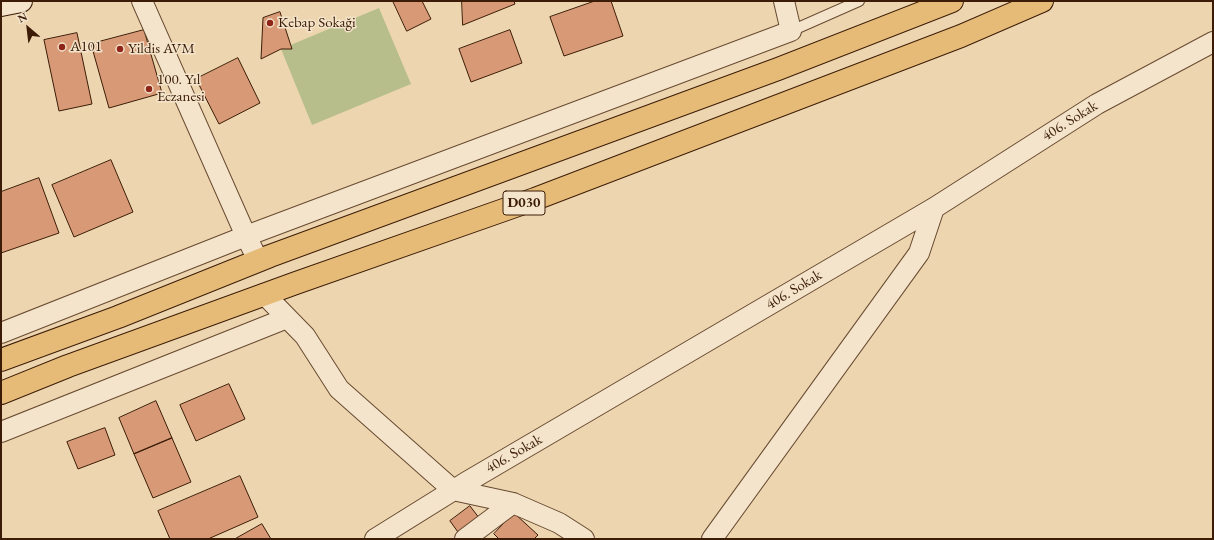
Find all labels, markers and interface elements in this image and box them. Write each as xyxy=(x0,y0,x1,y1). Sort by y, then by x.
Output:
north arrow xyxy=(8,8,48,48)
text: N xyxy=(15,9,30,26)
place label: Kebap Sokaği xyxy=(278,14,356,32)
marker: Kebap Sokaği xyxy=(265,18,275,28)
place label: A101 xyxy=(70,38,102,56)
place label: Yildis AVM xyxy=(128,40,195,58)
marker: A101 xyxy=(57,42,67,52)
marker: Yildis AVM xyxy=(115,44,125,54)
place label: 100. Yıl Eczanesi xyxy=(157,71,205,106)
marker: 100. Yıl Eczanesi xyxy=(144,84,154,94)
street label: 406. Sokak xyxy=(1039,97,1101,145)
road number: D030 xyxy=(503,191,545,215)
street label: 406. Sokak xyxy=(763,266,825,314)
street label: 406. Sokak xyxy=(483,431,545,477)

